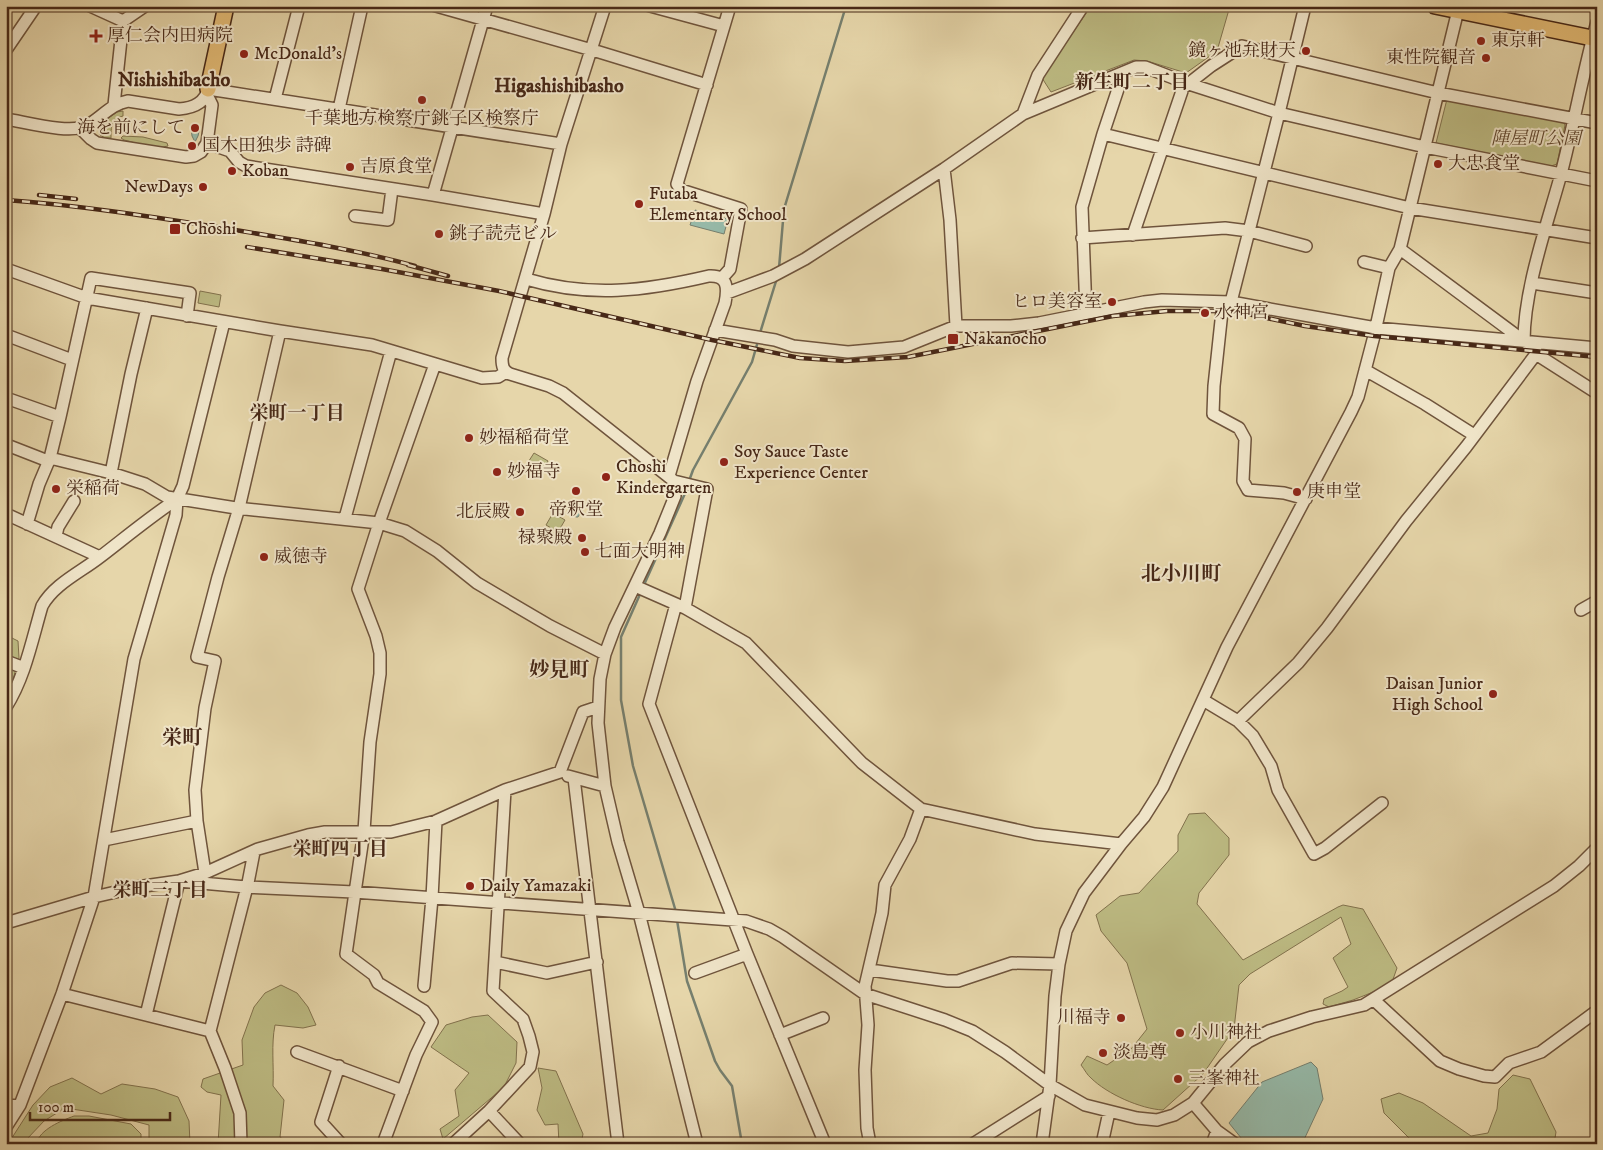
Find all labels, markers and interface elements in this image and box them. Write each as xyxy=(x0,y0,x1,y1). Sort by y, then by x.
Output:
place label: 厚仁会内田病院 xyxy=(107,25,233,47)
marker: 厚仁会内田病院 xyxy=(89,29,103,43)
place label: 東京軒 xyxy=(1491,30,1545,52)
marker: 東京軒 xyxy=(1475,35,1487,47)
place label: 鏡ヶ池弁財天 xyxy=(1188,40,1296,62)
place label: McDonald's xyxy=(254,43,342,65)
marker: 鏡ヶ池弁財天 xyxy=(1300,45,1312,57)
place label: 東性院観音 xyxy=(1386,47,1476,69)
marker: McDonald's xyxy=(238,48,250,60)
marker: 東性院観音 xyxy=(1480,52,1492,64)
district label: Nishishibacho xyxy=(118,68,230,93)
district label: 新生町二丁目 xyxy=(1075,71,1189,94)
district label: Higashishibasho xyxy=(494,74,624,99)
marker: 千葉地方検察庁銚子区検察庁 xyxy=(416,94,428,106)
place label: 千葉地方検察庁銚子区検察庁 xyxy=(305,108,539,130)
place label: 海を前にして xyxy=(77,117,185,139)
marker: 海を前にして xyxy=(189,122,201,134)
park label: 陣屋町公園 xyxy=(1491,128,1584,150)
place label: 国木田独歩 詩碑 xyxy=(202,135,332,157)
marker: 国木田独歩 詩碑 xyxy=(186,140,198,152)
place label: 大忠食堂 xyxy=(1448,153,1520,175)
place label: 吉原食堂 xyxy=(360,156,432,178)
marker: 大忠食堂 xyxy=(1432,158,1444,170)
place label: Koban xyxy=(242,160,289,182)
marker: 吉原食堂 xyxy=(344,161,356,173)
marker: Koban xyxy=(226,165,238,177)
place label: NewDays xyxy=(125,176,193,198)
marker: NewDays xyxy=(197,181,209,193)
place label: Futaba Elementary School xyxy=(649,183,787,226)
marker: Futaba Elementary School xyxy=(633,198,645,210)
place label: Chōshi xyxy=(186,218,236,240)
marker: Chōshi xyxy=(168,222,182,236)
place label: 銚子読売ビル xyxy=(449,223,557,245)
marker: 銚子読売ビル xyxy=(433,228,445,240)
place label: ヒロ美容室 xyxy=(1012,291,1102,313)
marker: ヒロ美容室 xyxy=(1106,296,1118,308)
place label: 水神宮 xyxy=(1215,302,1269,324)
marker: 水神宮 xyxy=(1199,307,1211,319)
place label: Nakanocho xyxy=(964,328,1047,350)
marker: Nakanocho xyxy=(946,332,960,346)
district label: 栄町一丁目 xyxy=(249,402,345,425)
place label: 妙福稲荷堂 xyxy=(479,427,569,449)
marker: 妙福稲荷堂 xyxy=(463,432,475,444)
place label: Soy Sauce Taste Experience Center xyxy=(734,441,868,484)
place label: Choshi Kindergarten xyxy=(616,456,712,499)
marker: Soy Sauce Taste Experience Center xyxy=(718,456,730,468)
place label: 妙福寺 xyxy=(507,461,561,483)
marker: 妙福寺 xyxy=(491,466,503,478)
marker: Choshi Kindergarten xyxy=(600,471,612,483)
place label: 栄稲荷 xyxy=(66,478,120,500)
place label: 庚申堂 xyxy=(1307,481,1361,503)
marker: 栄稲荷 xyxy=(50,483,62,495)
marker: 帝釈堂 xyxy=(570,485,582,497)
marker: 庚申堂 xyxy=(1291,486,1303,498)
place label: 帝釈堂 xyxy=(549,499,603,521)
place label: 北辰殿 xyxy=(456,501,510,523)
marker: 北辰殿 xyxy=(514,506,526,518)
place label: 禄聚殿 xyxy=(518,527,572,549)
marker: 禄聚殿 xyxy=(576,532,588,544)
place label: 七面大明神 xyxy=(595,541,685,563)
place label: 威徳寺 xyxy=(274,546,328,568)
marker: 七面大明神 xyxy=(579,546,591,558)
marker: 威徳寺 xyxy=(258,551,270,563)
district label: 北小川町 xyxy=(1141,562,1222,587)
district label: 妙見町 xyxy=(529,658,590,683)
place label: Daisan Junior High School xyxy=(1385,673,1484,716)
marker: Daisan Junior High School xyxy=(1487,688,1499,700)
district label: 栄町 xyxy=(162,726,203,751)
district label: 栄町四丁目 xyxy=(292,838,388,861)
place label: Daily Yamazaki xyxy=(480,875,591,897)
district label: 栄町三丁目 xyxy=(112,879,208,902)
marker: Daily Yamazaki xyxy=(464,880,476,892)
place label: 川福寺 xyxy=(1057,1007,1111,1029)
marker: 川福寺 xyxy=(1115,1012,1127,1024)
place label: 小川神社 xyxy=(1190,1022,1262,1044)
marker: 小川神社 xyxy=(1174,1027,1186,1039)
place label: 淡島尊 xyxy=(1113,1042,1167,1064)
marker: 淡島尊 xyxy=(1097,1047,1109,1059)
place label: 三峯神社 xyxy=(1188,1068,1260,1090)
marker: 三峯神社 xyxy=(1172,1073,1184,1085)
scale bar xyxy=(30,1090,170,1122)
text: 100 m xyxy=(38,1098,74,1117)

